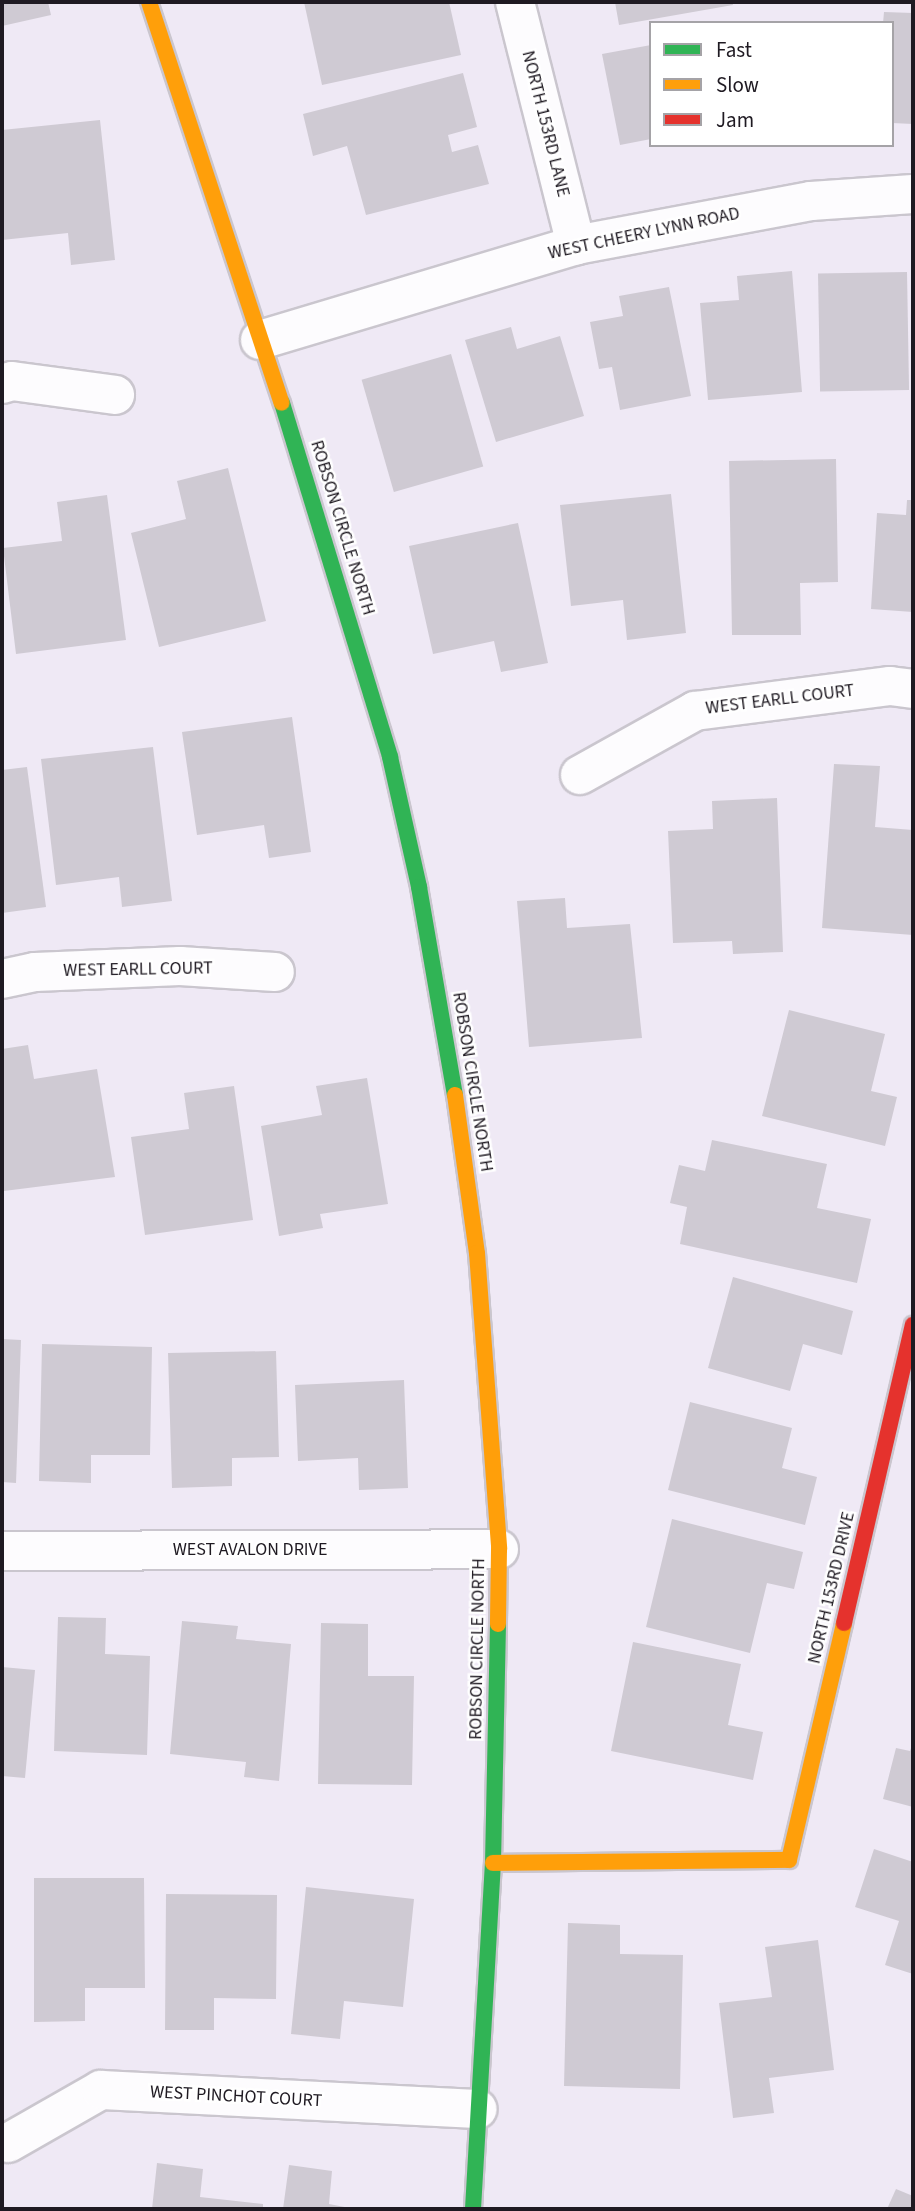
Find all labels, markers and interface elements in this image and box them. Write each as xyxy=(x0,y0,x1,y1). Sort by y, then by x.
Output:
legend xyxy=(649,21,894,147)
text: Fast xyxy=(716,35,752,65)
street label: NORTH 153RD LANE xyxy=(516,49,574,199)
text: Slow xyxy=(716,70,759,100)
text: Jam xyxy=(716,105,754,135)
street label: WEST CHEERY LYNN ROAD xyxy=(546,203,742,265)
street label: ROBSON CIRCLE NORTH xyxy=(305,438,379,618)
street label: WEST EARLL COURT xyxy=(704,680,856,720)
street label: WEST EARLL COURT xyxy=(63,958,213,982)
street label: ROBSON CIRCLE NORTH xyxy=(447,991,497,1173)
street label: NORTH 153RD DRIVE xyxy=(804,1510,860,1666)
street label: WEST AVALON DRIVE xyxy=(173,1539,327,1561)
street label: ROBSON CIRCLE NORTH xyxy=(466,1558,490,1740)
street label: WEST PINCHOT COURT xyxy=(149,2082,323,2112)

